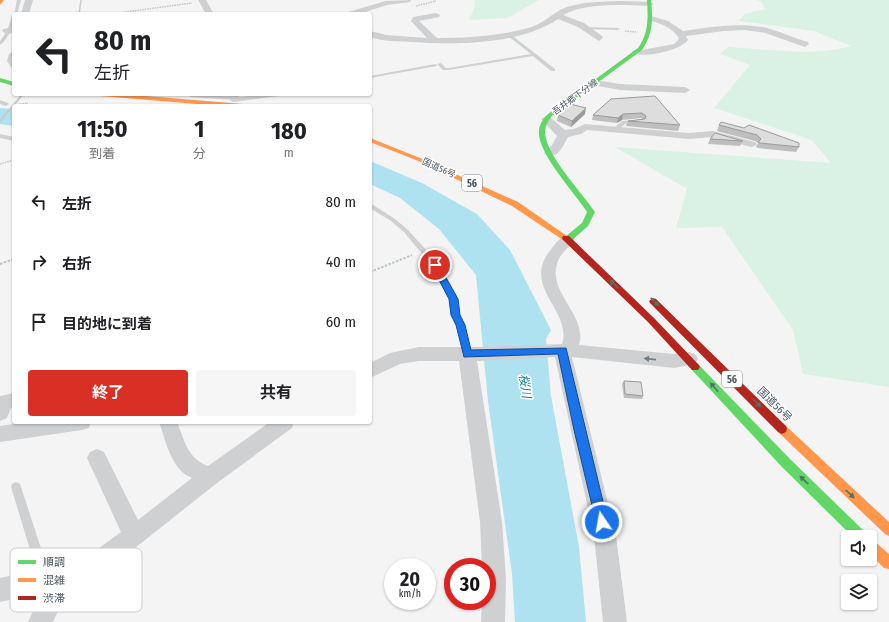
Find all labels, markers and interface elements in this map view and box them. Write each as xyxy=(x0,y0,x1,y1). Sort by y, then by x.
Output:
text: 80 m xyxy=(94,24,151,57)
icon: left xyxy=(28,28,80,80)
text: 左折 xyxy=(94,62,130,84)
street label: 吾井郷下分線 xyxy=(550,77,601,117)
text: 11:50 xyxy=(77,115,128,143)
text: 1 xyxy=(194,115,204,143)
text: 180 xyxy=(271,117,307,145)
text: m xyxy=(284,145,294,160)
text: 到着 xyxy=(89,146,115,161)
text: 分 xyxy=(193,146,206,161)
street label: 国道56号 xyxy=(421,156,457,180)
road number: 56 xyxy=(462,175,482,191)
icon: left xyxy=(28,191,50,213)
text: 80 m xyxy=(326,193,356,211)
text: 左折 xyxy=(62,195,92,213)
pin xyxy=(418,248,452,282)
icon: right xyxy=(28,251,50,273)
text: 40 m xyxy=(326,253,356,271)
icon: arrive xyxy=(424,254,446,276)
text: 右折 xyxy=(62,255,92,273)
one-way arrow xyxy=(609,279,619,288)
one-way arrow xyxy=(650,298,660,307)
icon: arrive xyxy=(28,311,50,333)
text: 60 m xyxy=(326,313,356,331)
text: 目的地に到着 xyxy=(62,315,152,333)
one-way arrow xyxy=(644,355,656,362)
button: 終了 xyxy=(28,370,188,416)
button: 共有 xyxy=(196,370,356,416)
road number: 56 xyxy=(722,371,742,387)
water label: 桜川 xyxy=(516,373,534,401)
one-way arrow xyxy=(709,382,719,392)
street label: 国道56号 xyxy=(755,384,795,424)
one-way arrow xyxy=(752,398,762,408)
one-way arrow xyxy=(799,476,809,485)
one-way arrow xyxy=(845,489,855,499)
position arrow xyxy=(581,501,623,543)
map controls xyxy=(841,530,877,610)
button: sound xyxy=(841,530,877,566)
legend xyxy=(10,548,142,612)
text: 順調 xyxy=(43,556,65,569)
speed limit sign: 30 xyxy=(444,558,496,610)
text: 20 xyxy=(400,567,420,591)
text: 混雑 xyxy=(43,574,65,587)
button: layers xyxy=(841,574,877,610)
text: km/h xyxy=(399,588,421,600)
text: 渋滞 xyxy=(43,592,65,605)

